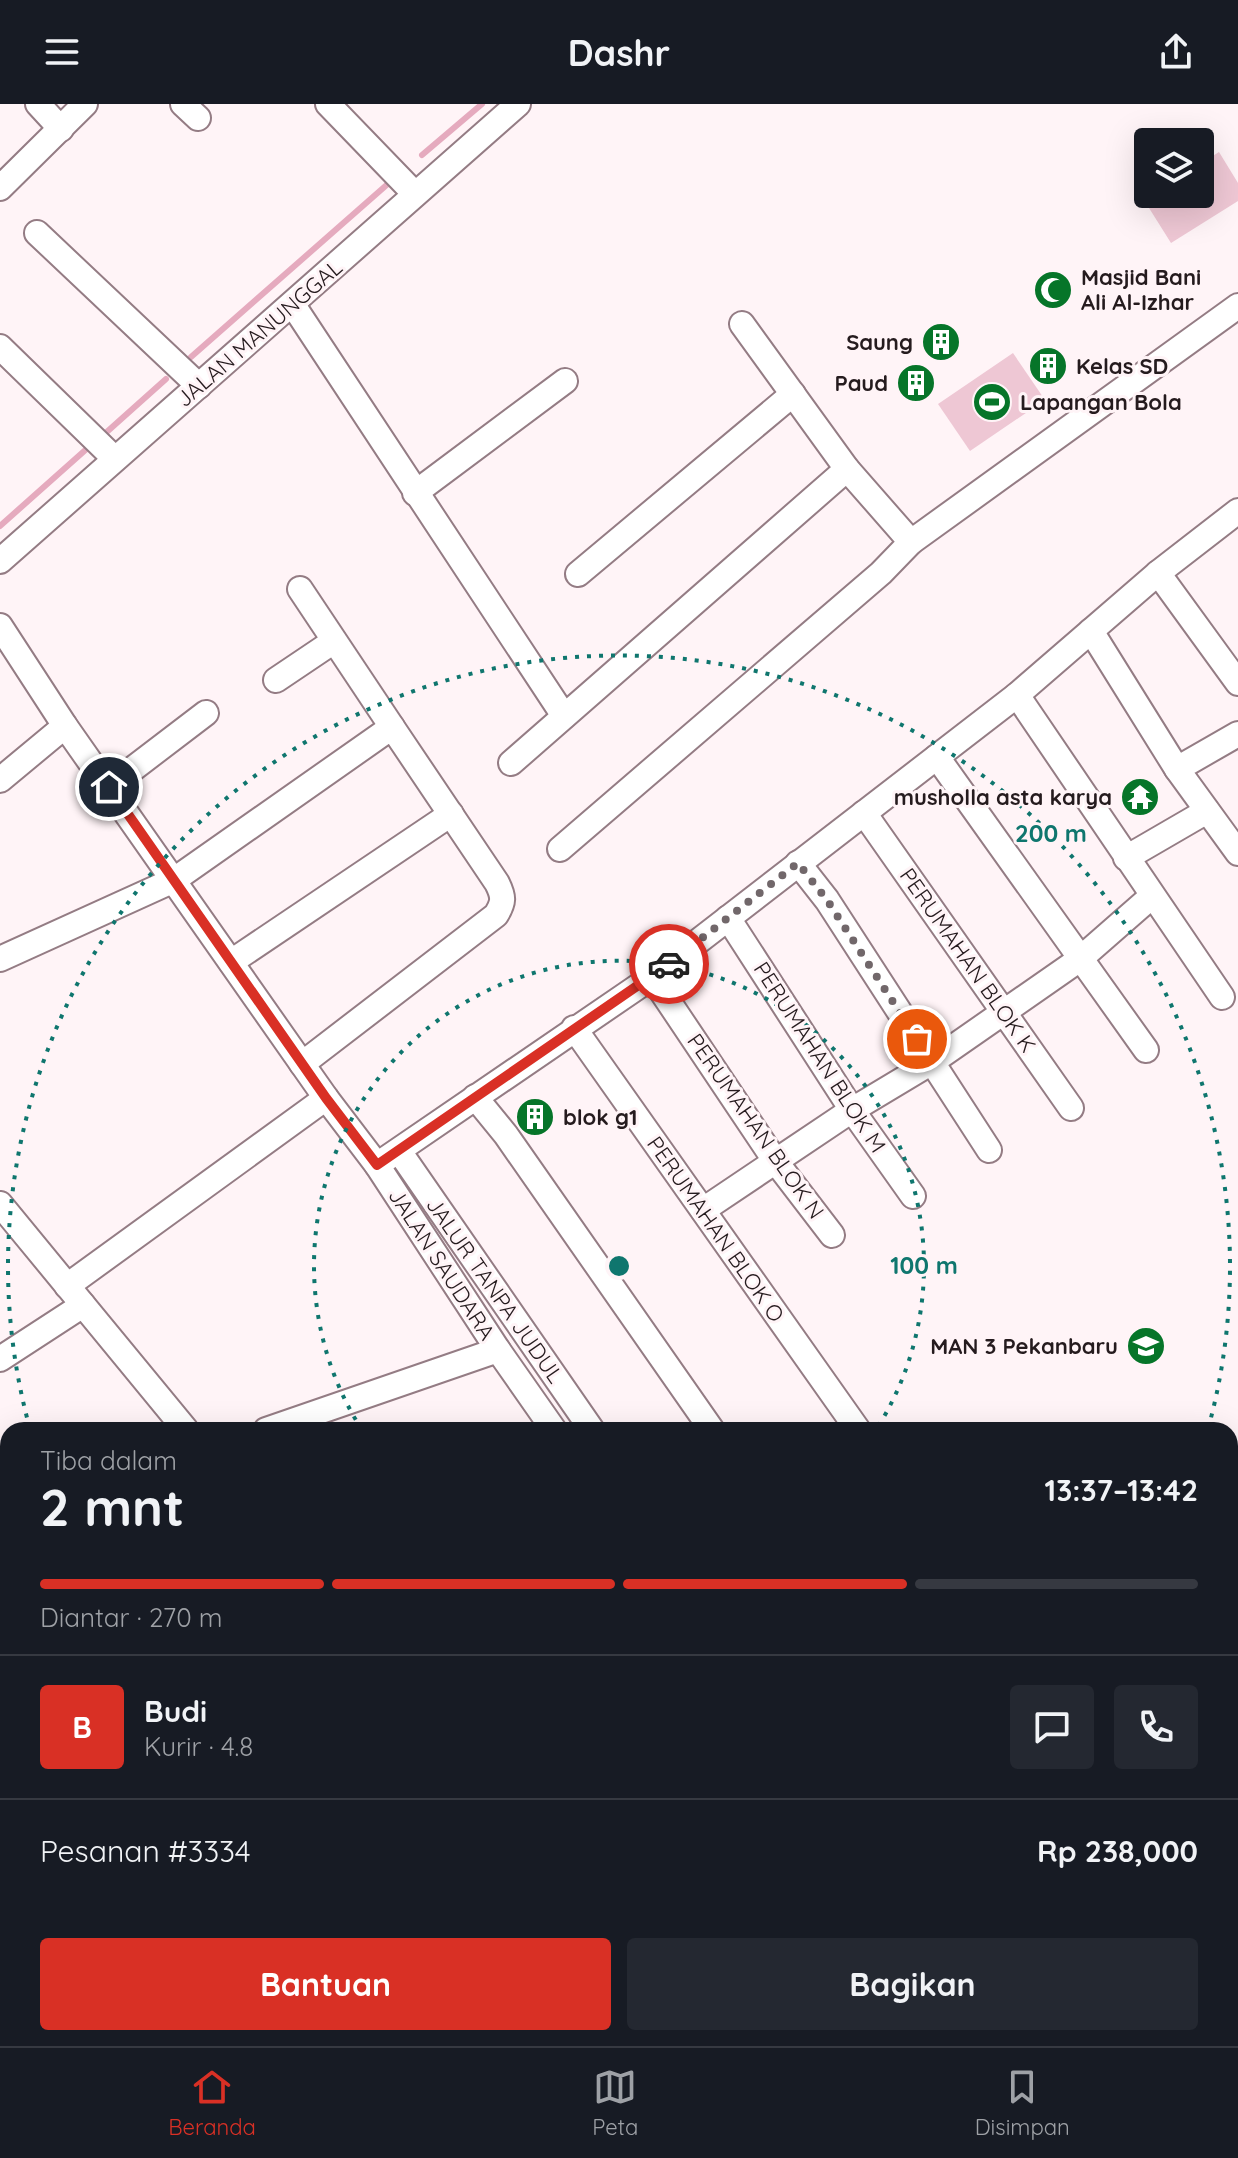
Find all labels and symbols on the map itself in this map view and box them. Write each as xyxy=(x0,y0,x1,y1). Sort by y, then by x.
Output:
street label: JALAN MANUNGGAL xyxy=(170,253,348,413)
place label: Masjid Bani Ali Al-Izhar xyxy=(1081,263,1201,316)
mosque icon: Masjid Bani Ali Al-Izhar xyxy=(1032,269,1074,311)
building icon: Saung xyxy=(920,321,962,363)
place label: Saung xyxy=(846,328,913,356)
building icon: Kelas SD xyxy=(1027,345,1069,387)
place label: Kelas SD xyxy=(1076,352,1168,380)
building icon: Paud xyxy=(895,362,937,404)
place label: Paud xyxy=(835,369,888,397)
sports icon: Lapangan Bola xyxy=(971,381,1013,423)
place label: Lapangan Bola xyxy=(1020,388,1182,416)
pin xyxy=(75,753,143,821)
temple icon: musholla asta karya xyxy=(1119,776,1161,818)
place label: musholla asta karya xyxy=(894,783,1112,811)
text: 200 m xyxy=(1015,818,1087,848)
street label: PERUMAHAN BLOK K xyxy=(894,862,1042,1058)
courier xyxy=(629,924,709,1004)
street label: PERUMAHAN BLOK M xyxy=(748,956,892,1158)
pin xyxy=(883,1005,951,1073)
street label: PERUMAHAN BLOK N xyxy=(681,1028,831,1224)
building icon: blok g1 xyxy=(514,1096,556,1138)
place label: blok g1 xyxy=(563,1103,638,1131)
street label: PERUMAHAN BLOK O xyxy=(641,1131,791,1327)
street label: JALAN SAUDARA xyxy=(382,1183,502,1345)
street label: JALUR TANPA JUDUL xyxy=(420,1192,570,1389)
text: 100 m xyxy=(890,1250,958,1280)
centre of rings xyxy=(605,1252,633,1280)
school or university icon: MAN 3 Pekanbaru xyxy=(1125,1325,1167,1367)
place label: MAN 3 Pekanbaru xyxy=(930,1332,1118,1360)

